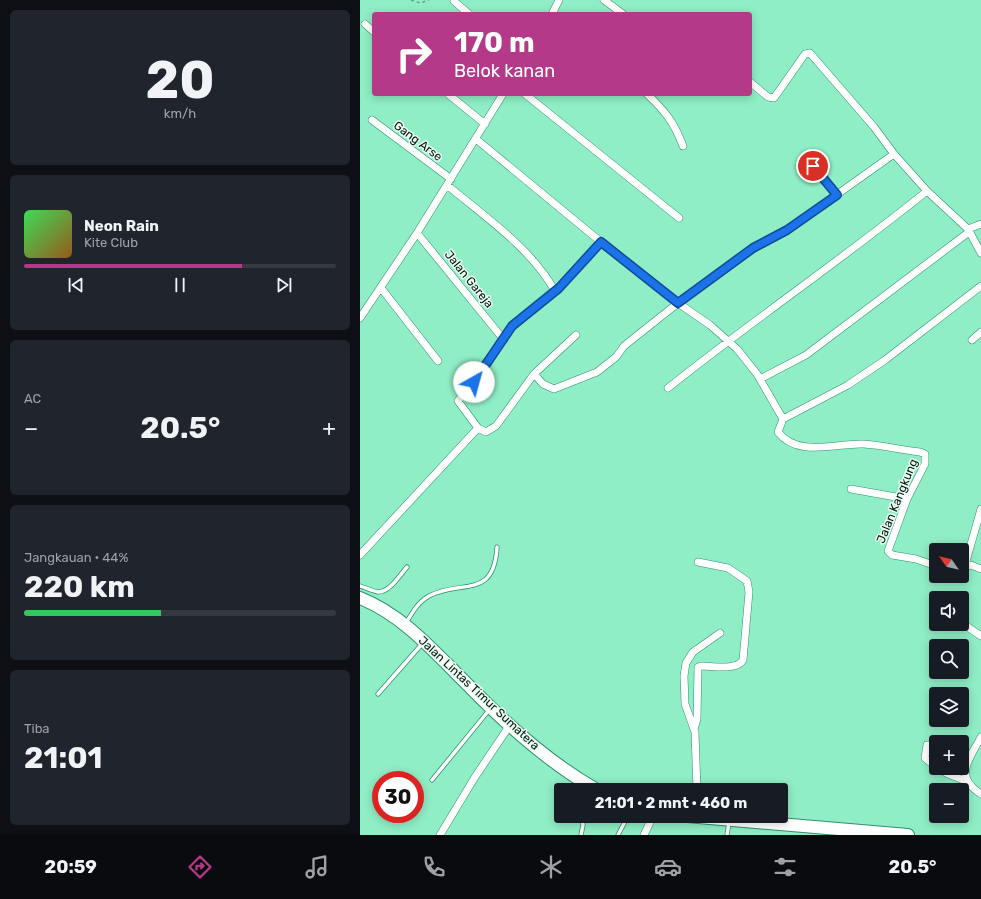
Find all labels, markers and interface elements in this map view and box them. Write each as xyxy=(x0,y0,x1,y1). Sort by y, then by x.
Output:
text: 170 m xyxy=(454,26,535,59)
icon: right xyxy=(388,28,440,80)
text: 20 xyxy=(145,49,215,111)
text: Belok kanan xyxy=(454,60,555,82)
text: km/h xyxy=(164,106,196,121)
street label: Gang Arse xyxy=(391,118,445,164)
pin xyxy=(796,149,830,183)
icon: arrive xyxy=(802,155,824,177)
text: Neon Rain xyxy=(84,217,159,235)
text: Kite Club xyxy=(84,235,138,250)
street label: Jalan Gareja xyxy=(442,248,496,310)
icon: previous xyxy=(65,274,87,296)
icon: pause xyxy=(169,274,191,296)
icon: next xyxy=(273,274,295,296)
position arrow xyxy=(453,361,495,403)
text: AC xyxy=(24,391,41,406)
text: 20.5° xyxy=(140,410,220,446)
text: − xyxy=(24,415,38,442)
text: + xyxy=(322,415,336,442)
street label: Jalan Kangkung xyxy=(874,457,920,545)
north arrow xyxy=(929,543,969,583)
map controls xyxy=(929,543,969,823)
text: Jangkauan · 44% xyxy=(24,550,128,565)
text: 220 km xyxy=(24,569,135,605)
button: sound xyxy=(929,591,969,631)
street label: Jalan Lintas Timur Sumatera xyxy=(416,633,542,753)
button: search xyxy=(929,639,969,679)
button: layers xyxy=(929,687,969,727)
text: Tiba xyxy=(24,721,50,736)
button: + xyxy=(929,735,969,775)
text: 21:01 xyxy=(24,740,102,776)
speed limit sign: 30 xyxy=(372,771,424,823)
button: − xyxy=(929,783,969,823)
text: 21:01 · 2 mnt · 460 m xyxy=(595,794,747,812)
icon: directions xyxy=(186,853,214,881)
icon: music xyxy=(303,853,331,881)
icon: phone xyxy=(420,853,448,881)
icon: climate xyxy=(537,853,565,881)
icon: car xyxy=(654,853,682,881)
icon: filters xyxy=(771,853,799,881)
text: 20:59 xyxy=(45,856,97,878)
text: 20.5° xyxy=(888,856,936,878)

